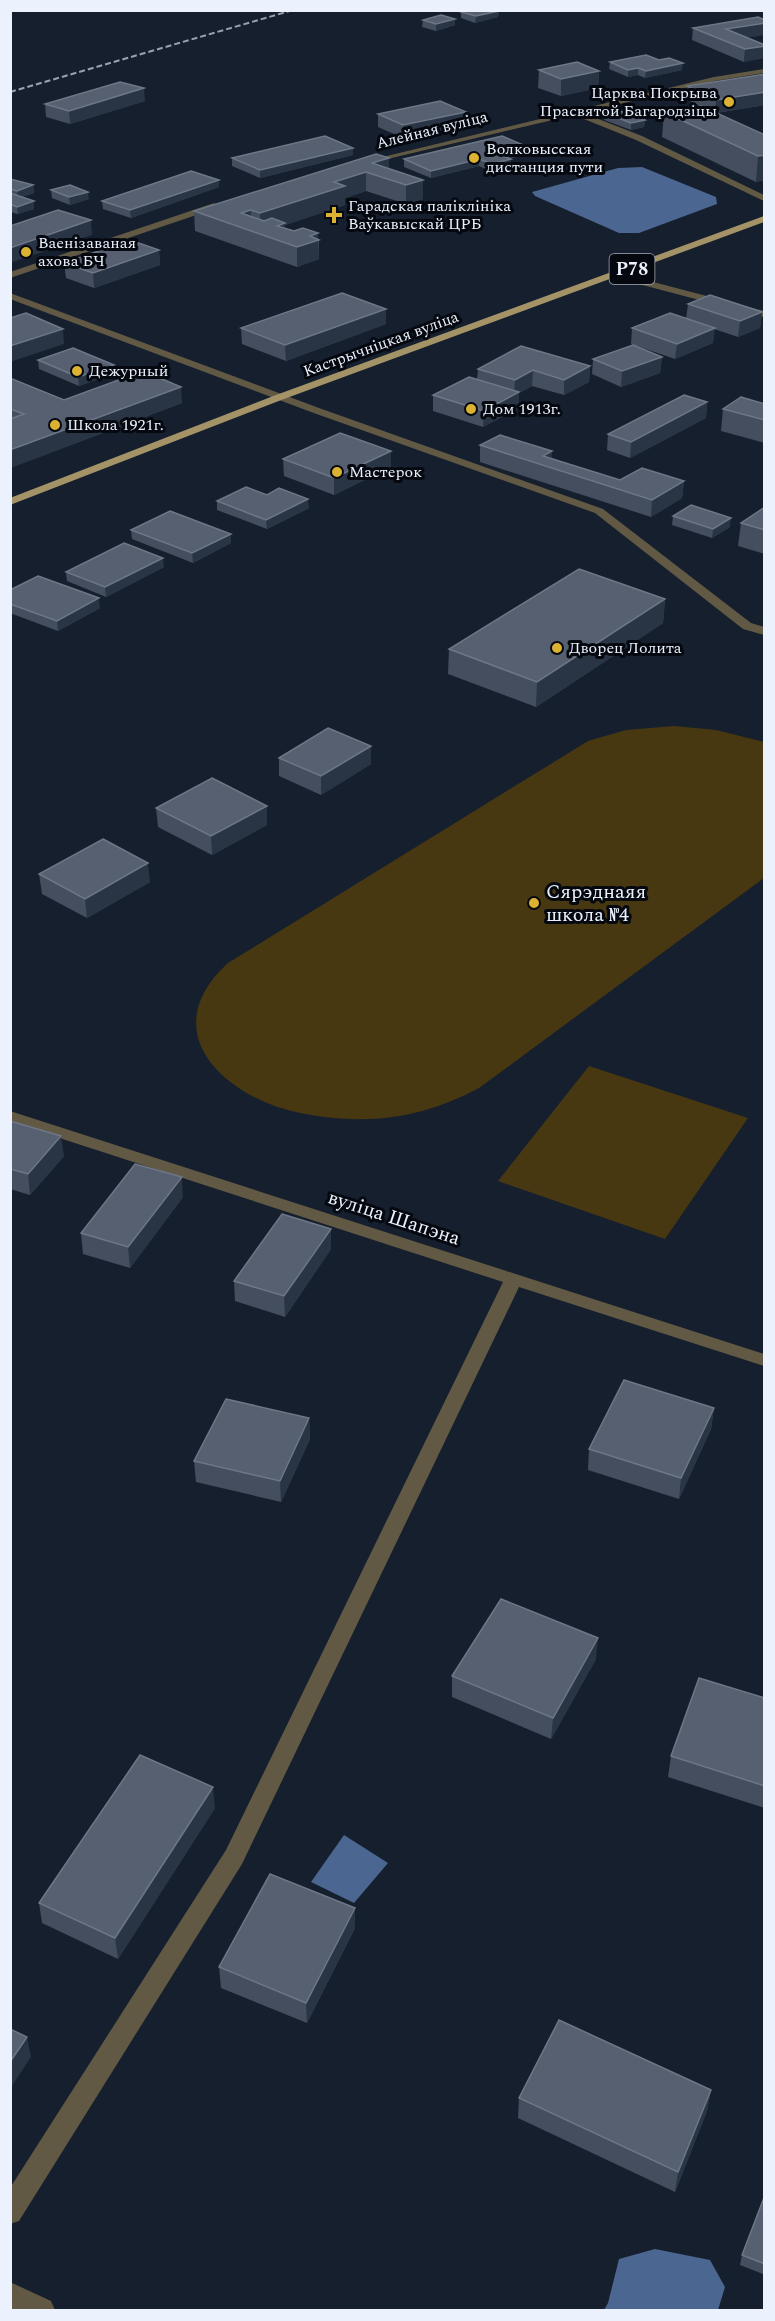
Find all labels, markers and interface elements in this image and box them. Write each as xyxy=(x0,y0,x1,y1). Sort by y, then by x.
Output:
place label: Царква Покрыва Прасвятой Багародзіцы xyxy=(540,81,717,123)
marker: Царква Покрыва Прасвятой Багародзіцы xyxy=(722,95,736,109)
street label: Алейная вуліца xyxy=(374,104,491,155)
place label: Волковысская дистанция пути xyxy=(486,137,603,179)
marker: Волковысская дистанция пути xyxy=(467,151,481,165)
place label: Гарадская паліклініка Ваўкавыскай ЦРБ xyxy=(348,194,511,236)
marker: Гарадская паліклініка Ваўкавыскай ЦРБ xyxy=(325,206,343,224)
place label: Ваенізаваная ахова БЧ xyxy=(38,231,136,273)
marker: Ваенізаваная ахова БЧ xyxy=(19,245,33,259)
road number: Р78 xyxy=(610,254,654,284)
street label: Кастрычніцкая вуліца xyxy=(300,305,462,383)
place label: Дежурный xyxy=(89,359,168,383)
marker: Дежурный xyxy=(70,364,84,378)
place label: Дом 1913г. xyxy=(483,397,561,421)
marker: Дом 1913г. xyxy=(464,402,478,416)
place label: Школа 1921г. xyxy=(67,413,164,437)
marker: Школа 1921г. xyxy=(48,418,62,432)
place label: Мастерок xyxy=(349,460,422,484)
marker: Мастерок xyxy=(330,465,344,479)
place label: Дворец Лолита xyxy=(569,636,682,660)
marker: Дворец Лолита xyxy=(550,641,564,655)
place label: Сярэднаяя школа №4 xyxy=(546,877,646,930)
marker: Сярэднаяя школа №4 xyxy=(527,896,541,910)
street label: вуліца Шапэна xyxy=(324,1182,464,1254)

